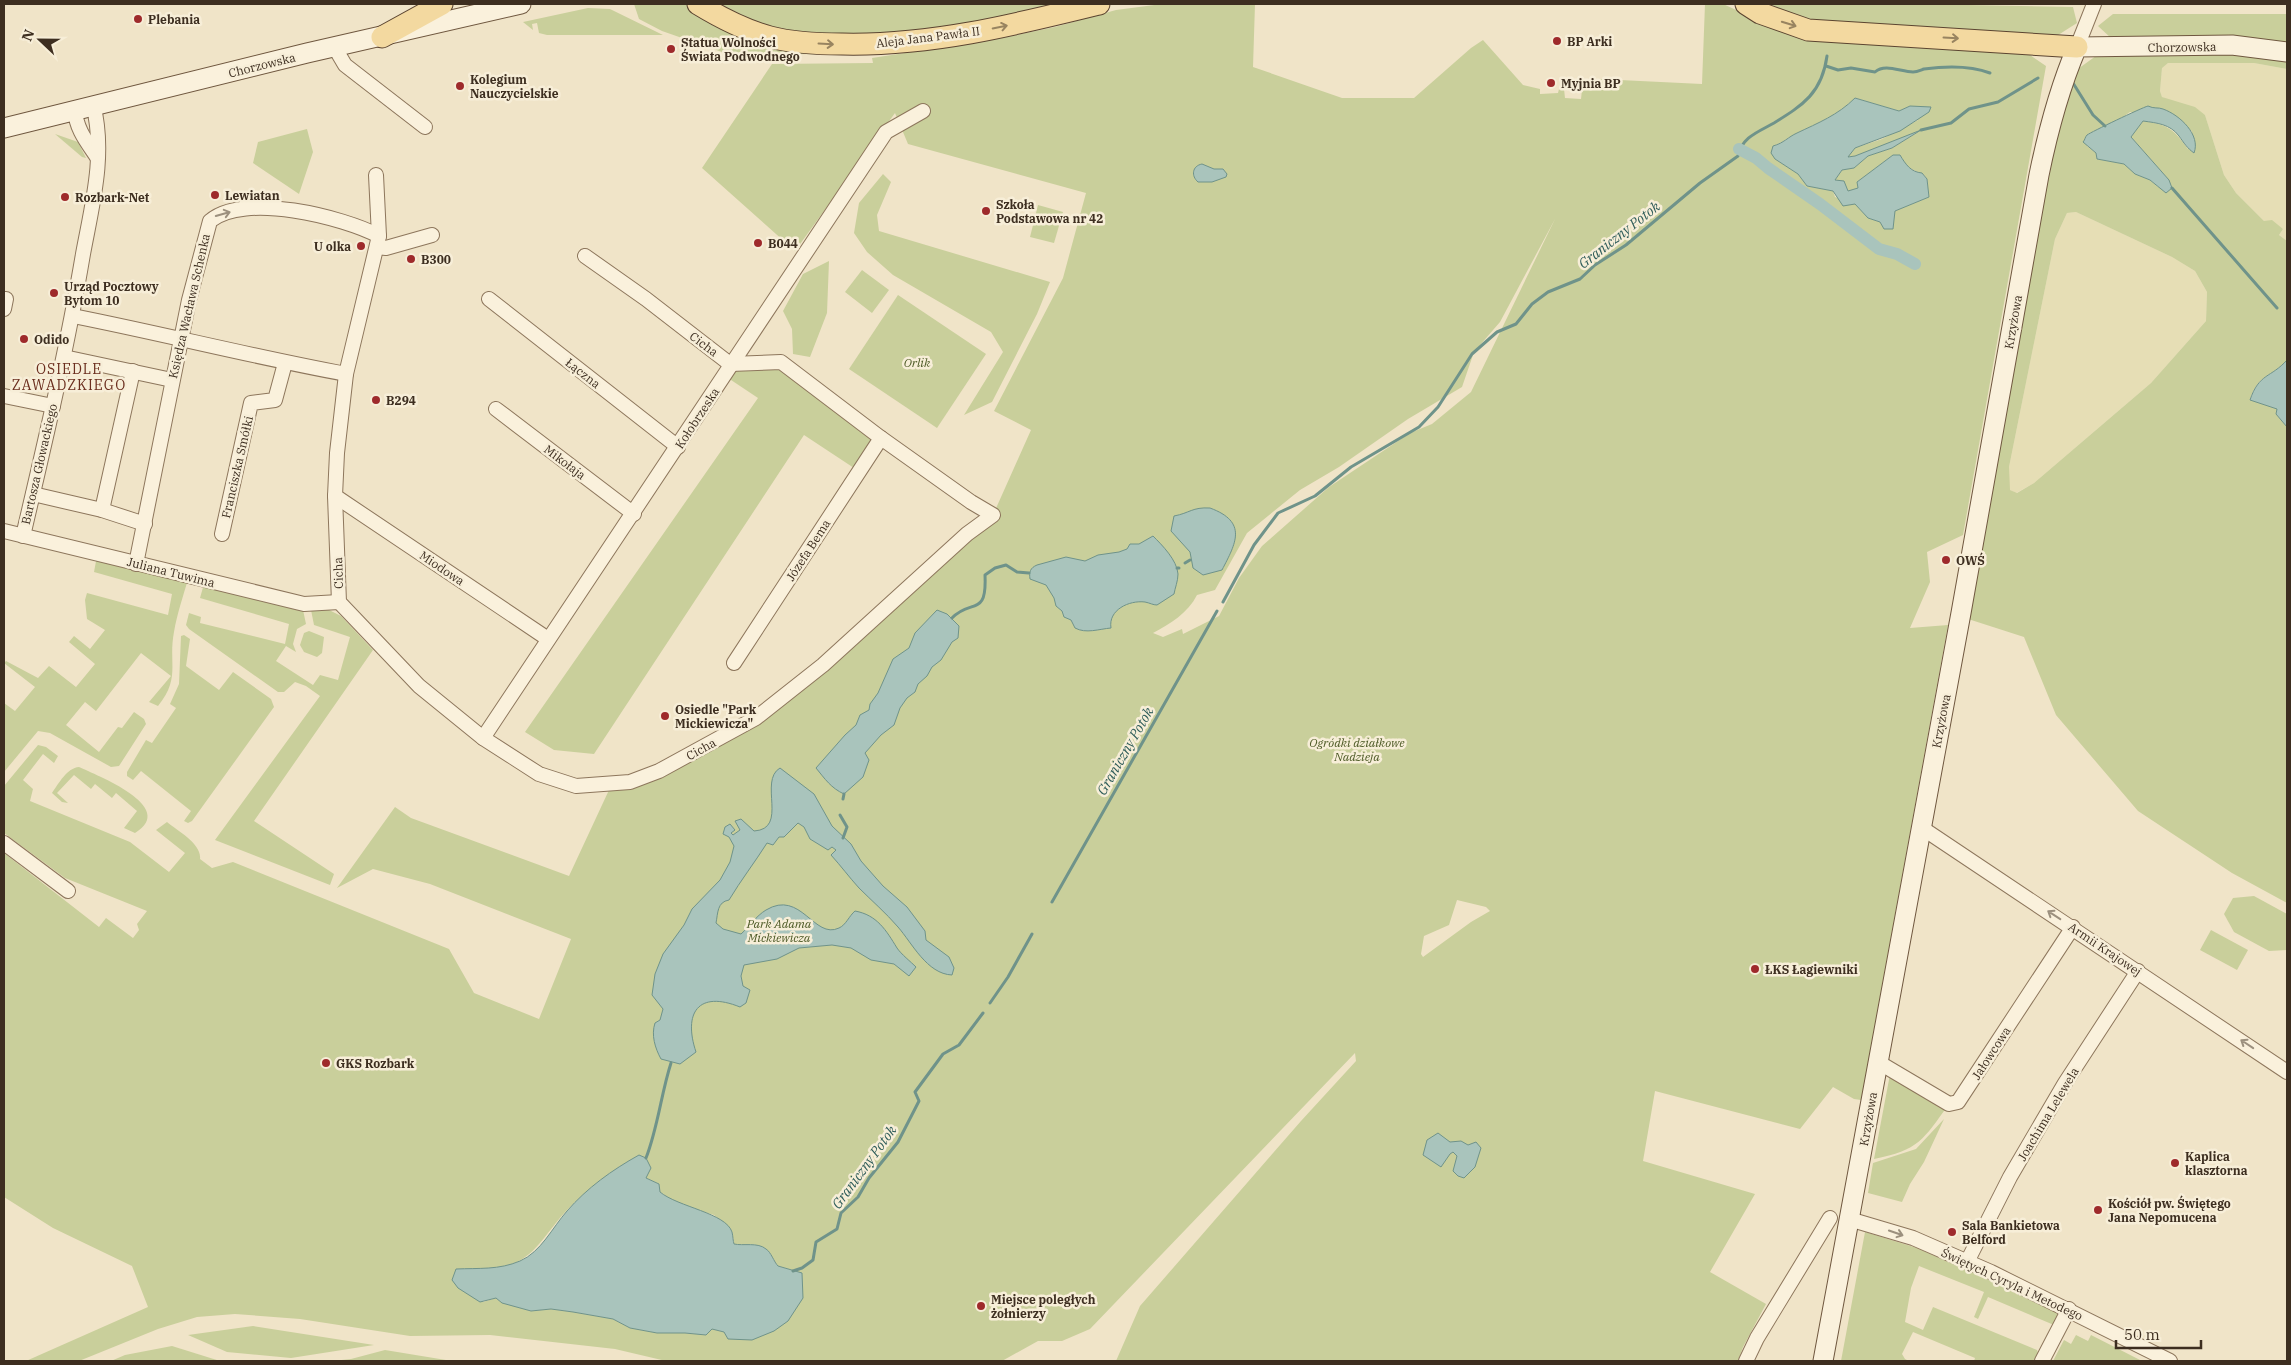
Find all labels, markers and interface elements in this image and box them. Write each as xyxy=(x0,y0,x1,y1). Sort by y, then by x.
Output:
place label: Plebania xyxy=(148,12,200,27)
marker: Plebania xyxy=(132,13,144,25)
north arrow xyxy=(15,15,65,65)
one-way arrow xyxy=(1781,20,1797,30)
one-way arrow xyxy=(992,22,1008,32)
street label: Aleja Jana Pawła II xyxy=(875,23,981,51)
text: N xyxy=(18,27,38,44)
place label: BP Arki xyxy=(1567,34,1612,49)
one-way arrow xyxy=(1943,34,1959,43)
place label: Statua Wolności Świata Podwodnego xyxy=(681,35,800,64)
marker: BP Arki xyxy=(1551,35,1563,47)
one-way arrow xyxy=(818,39,834,48)
street label: Chorzowska xyxy=(2147,39,2217,55)
marker: Statua Wolności Świata Podwodnego xyxy=(665,43,677,55)
street label: Chorzowska xyxy=(227,49,298,81)
place label: Kolegium Nauczycielskie xyxy=(470,72,559,101)
place label: Myjnia BP xyxy=(1561,76,1621,91)
marker: Myjnia BP xyxy=(1545,77,1557,89)
marker: Kolegium Nauczycielskie xyxy=(454,80,466,92)
place label: Lewiatan xyxy=(225,188,280,203)
marker: Lewiatan xyxy=(209,189,221,201)
place label: Rozbark-Net xyxy=(75,190,150,205)
marker: Rozbark-Net xyxy=(59,191,71,203)
place label: Szkoła Podstawowa nr 42 xyxy=(996,197,1104,226)
water label: Graniczny Potok xyxy=(1575,197,1664,273)
marker: Szkoła Podstawowa nr 42 xyxy=(980,205,992,217)
one-way arrow xyxy=(215,209,231,219)
street label: Księdza Wacława Schenka xyxy=(165,232,213,380)
place label: B044 xyxy=(768,236,798,251)
marker: B044 xyxy=(752,237,764,249)
place label: U olka xyxy=(314,239,351,254)
marker: U olka xyxy=(355,240,367,252)
place label: B300 xyxy=(421,252,451,267)
marker: B300 xyxy=(405,253,417,265)
place label: Urząd Pocztowy Bytom 10 xyxy=(64,279,159,308)
marker: Urząd Pocztowy Bytom 10 xyxy=(48,287,60,299)
street label: Krzyżowa xyxy=(2001,293,2025,350)
street label: Cicha xyxy=(687,328,722,360)
place label: Odido xyxy=(34,332,69,347)
marker: Odido xyxy=(18,333,30,345)
street label: Łączna xyxy=(563,355,604,392)
park label: Orlik xyxy=(904,355,931,370)
district label: OSIEDLE ZAWADZKIEGO xyxy=(12,360,126,394)
street label: Kołobrzeska xyxy=(672,384,723,451)
place label: B294 xyxy=(386,393,416,408)
marker: B294 xyxy=(370,394,382,406)
street label: Bartosza Głowackiego xyxy=(18,402,60,526)
street label: Franciszka Smółki xyxy=(218,414,256,520)
street label: Mikołaja xyxy=(541,441,589,483)
street label: Józefa Bema xyxy=(783,516,834,584)
street label: Miodowa xyxy=(417,548,468,589)
place label: OWŚ xyxy=(1956,552,1985,568)
street label: Juliana Tuwima xyxy=(126,554,217,590)
marker: OWŚ xyxy=(1940,554,1952,566)
street label: Cicha xyxy=(330,556,346,589)
street label: Krzyżowa xyxy=(1928,692,1954,749)
place label: Osiedle "Park Mickiewicza" xyxy=(675,702,757,731)
water label: Graniczny Potok xyxy=(1092,703,1158,798)
marker: Osiedle "Park Mickiewicza" xyxy=(659,710,671,722)
street label: Cicha xyxy=(683,735,719,763)
park label: Ogródki działkowe Nadzieja xyxy=(1309,735,1405,764)
one-way arrow xyxy=(2047,909,2061,920)
park label: Park Adama Mickiewicza xyxy=(746,916,812,945)
street label: Armii Krajowej xyxy=(2065,919,2145,979)
place label: ŁKS Łagiewniki xyxy=(1765,962,1858,977)
marker: ŁKS Łagiewniki xyxy=(1749,963,1761,975)
street label: Jałowcowa xyxy=(1968,1023,2014,1082)
one-way arrow xyxy=(2240,1039,2254,1049)
place label: GKS Rozbark xyxy=(336,1056,415,1071)
marker: GKS Rozbark xyxy=(320,1057,332,1069)
street label: Joachima Lelewela xyxy=(2014,1064,2082,1163)
street label: Krzyżowa xyxy=(1856,1090,1880,1147)
water label: Graniczny Potok xyxy=(828,1121,901,1212)
place label: Kaplica klasztorna xyxy=(2185,1149,2248,1178)
marker: Kaplica klasztorna xyxy=(2169,1157,2181,1169)
place label: Kościół pw. Świętego Jana Nepomucena xyxy=(2108,1195,2231,1225)
marker: Kościół pw. Świętego Jana Nepomucena xyxy=(2092,1204,2104,1216)
place label: Sala Bankietowa Belford xyxy=(1962,1218,2060,1247)
marker: Sala Bankietowa Belford xyxy=(1946,1226,1958,1238)
one-way arrow xyxy=(1887,1228,1903,1238)
street label: Świętych Cyryla i Metodego xyxy=(1939,1245,2085,1324)
place label: Miejsce poległych żołnierzy xyxy=(991,1292,1096,1321)
marker: Miejsce poległych żołnierzy xyxy=(975,1300,987,1312)
scale bar xyxy=(2116,1318,2201,1350)
text: 50 m xyxy=(2124,1325,2160,1344)

